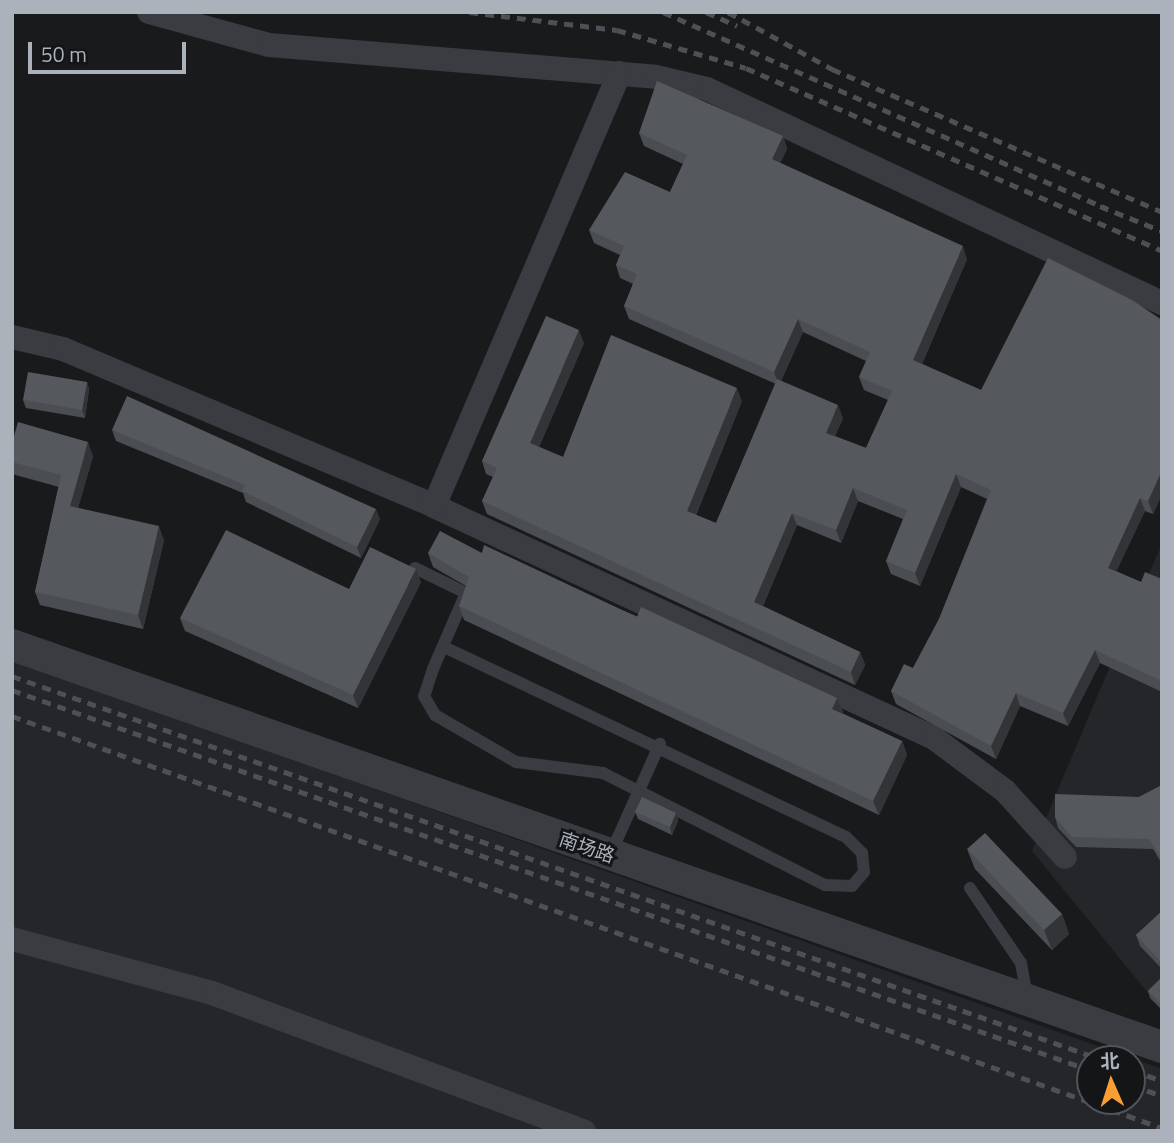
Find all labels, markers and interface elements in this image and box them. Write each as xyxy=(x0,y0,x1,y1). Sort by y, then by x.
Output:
scale bar xyxy=(32,28,189,72)
text: 50 m xyxy=(41,38,87,70)
street label: 南场路 xyxy=(556,827,618,867)
north arrow xyxy=(1076,1045,1146,1115)
text: 北 xyxy=(1100,1046,1120,1076)

